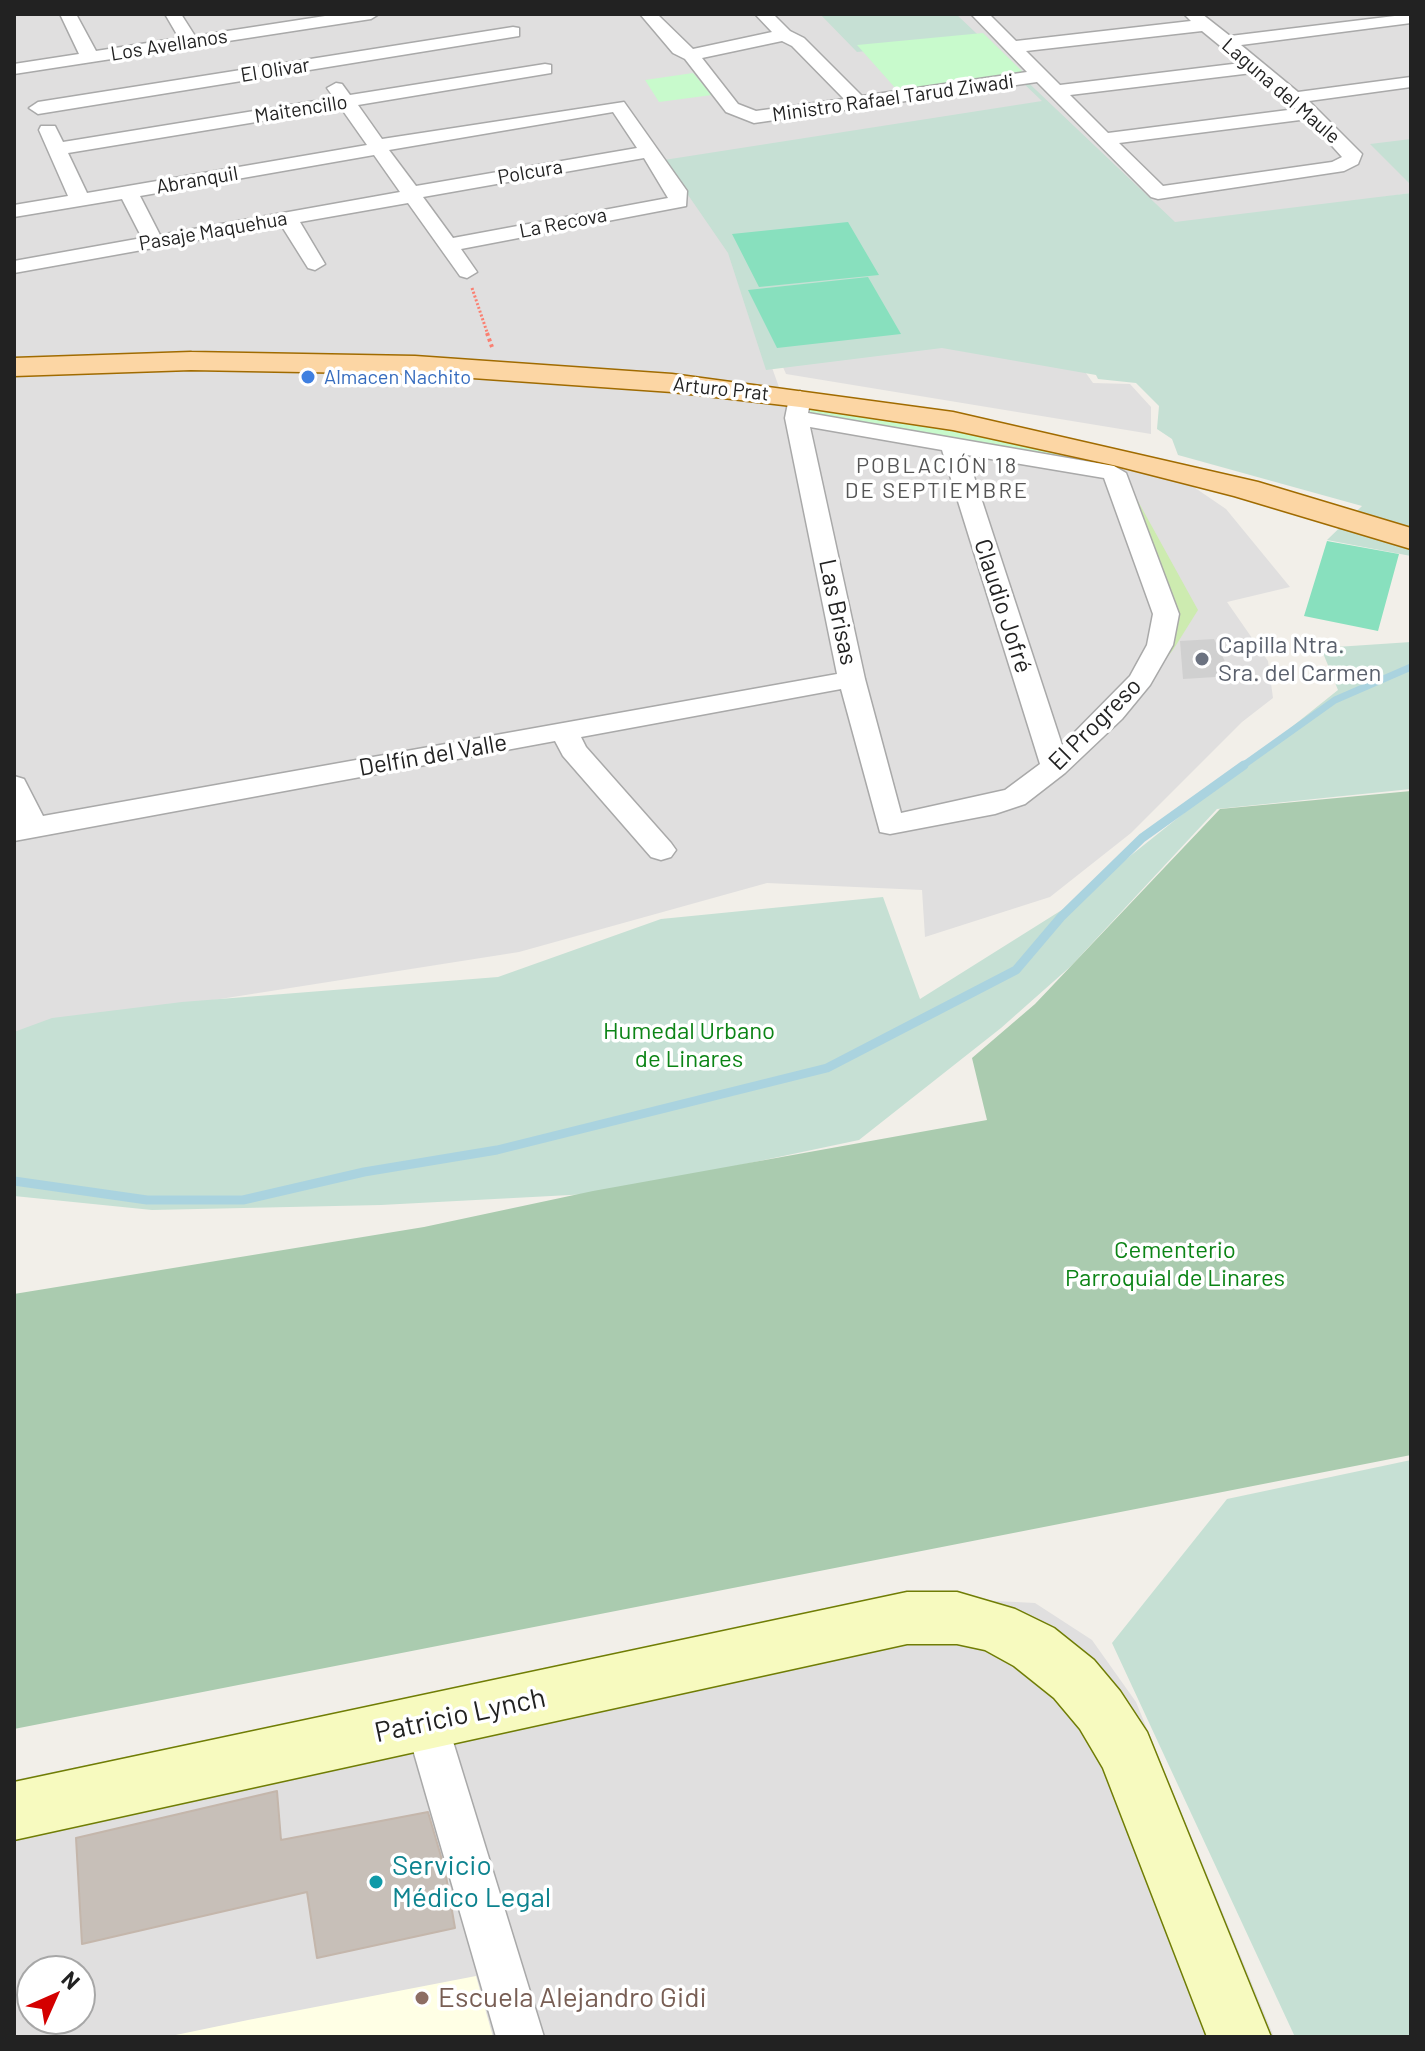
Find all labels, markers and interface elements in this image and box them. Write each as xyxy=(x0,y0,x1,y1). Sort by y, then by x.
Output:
street label: Los Avellanos xyxy=(109,24,229,66)
street label: Laguna del Maule xyxy=(1217,33,1345,149)
street label: El Olivar xyxy=(239,53,311,87)
street label: Ministro Rafael Tarud Ziwadi xyxy=(771,69,1015,127)
street label: Maitencillo xyxy=(253,90,349,128)
street label: Polcura xyxy=(496,154,564,190)
street label: Abranquil xyxy=(154,161,240,199)
street label: La Recova xyxy=(517,203,609,243)
street label: Pasaje Maquehua xyxy=(137,206,289,256)
place label: Almacen Nachito xyxy=(324,365,471,389)
marker: Almacen Nachito xyxy=(299,368,317,386)
street label: Arturo Prat xyxy=(672,372,770,406)
district label: POBLACIÓN 18 DE SEPTIEMBRE xyxy=(845,453,1029,504)
street label: Claudio Jofré xyxy=(968,535,1038,677)
street label: Las Brisas xyxy=(813,556,863,668)
place label: Capilla Ntra. Sra. del Carmen xyxy=(1218,631,1381,687)
marker: Capilla Ntra. Sra. del Carmen xyxy=(1193,650,1211,668)
street label: El Progreso xyxy=(1043,672,1147,776)
street label: Delfín del Valle xyxy=(357,728,509,782)
park label: Humedal Urbano de Linares xyxy=(603,1017,775,1073)
park label: Cementerio Parroquial de Linares xyxy=(1065,1236,1285,1292)
street label: Patricio Lynch xyxy=(372,1681,548,1749)
place label: Servicio Médico Legal xyxy=(392,1849,551,1915)
marker: Servicio Médico Legal xyxy=(367,1873,385,1891)
north arrow xyxy=(16,1955,96,2035)
text: N xyxy=(57,1965,86,1994)
place label: Escuela Alejandro Gidi xyxy=(438,1981,707,2015)
marker: Escuela Alejandro Gidi xyxy=(413,1989,431,2007)

